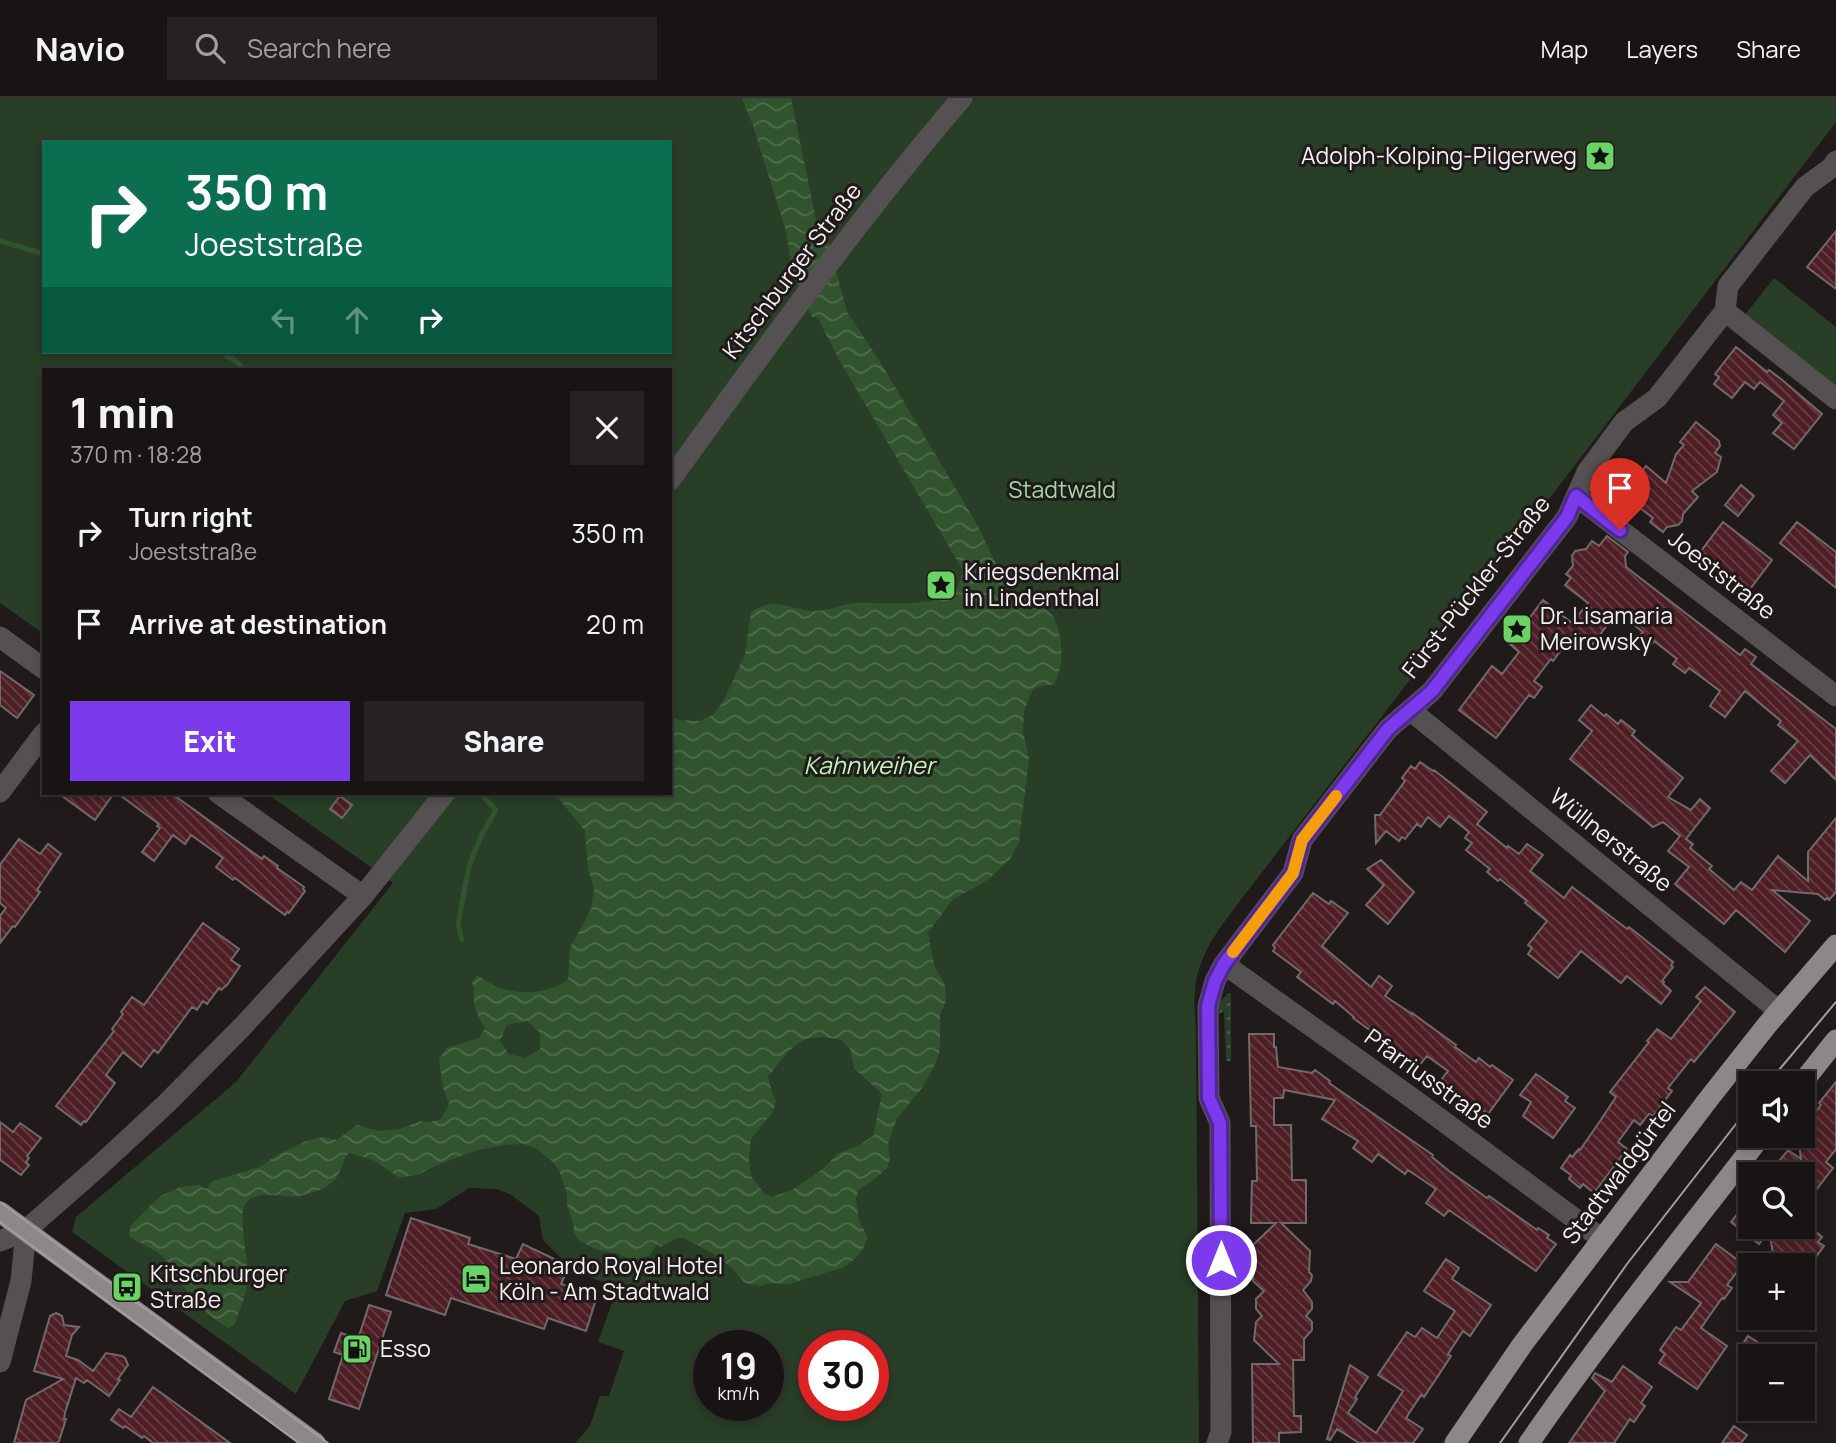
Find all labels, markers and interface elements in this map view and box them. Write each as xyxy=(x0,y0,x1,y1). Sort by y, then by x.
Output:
search box xyxy=(167,17,657,80)
text: Navio xyxy=(35,26,125,71)
icon: search xyxy=(191,29,229,67)
text: Search here xyxy=(247,30,391,66)
text: Map xyxy=(1541,32,1588,65)
text: Layers xyxy=(1626,32,1698,65)
text: Share xyxy=(1736,32,1801,65)
place label: Adolph-Kolping-Pilgerweg xyxy=(1301,139,1577,171)
place icon: Adolph-Kolping-Pilgerweg xyxy=(1583,139,1617,173)
text: 350 m xyxy=(185,158,328,225)
icon: right xyxy=(70,168,161,259)
street label: Kitschburger Straße xyxy=(714,176,868,365)
text: Joeststraße xyxy=(185,222,363,266)
icon: left xyxy=(265,301,303,339)
icon: ahead xyxy=(338,301,376,339)
icon: right xyxy=(411,301,449,339)
text: 1 min xyxy=(70,383,175,441)
button: close xyxy=(570,391,644,465)
text: 370 m · 18:28 xyxy=(70,438,202,470)
pin xyxy=(1590,458,1650,530)
icon: arrive xyxy=(1601,469,1639,507)
park label: Stadtwald xyxy=(1008,473,1116,505)
street label: Fürst-Pückler-Straße xyxy=(1394,488,1557,684)
text: Turn right xyxy=(129,499,253,535)
icon: right xyxy=(70,514,108,552)
text: 350 m xyxy=(571,515,644,551)
street label: Joeststraße xyxy=(1662,522,1783,626)
text: Joeststraße xyxy=(129,535,257,567)
place label: Kriegsdenkmal in Lindenthal xyxy=(964,555,1120,613)
place icon: Kriegsdenkmal in Lindenthal xyxy=(924,568,958,602)
place label: Dr. Lisamaria Meirowsky xyxy=(1540,599,1673,657)
icon: arrive xyxy=(70,605,108,643)
text: Arrive at destination xyxy=(129,606,387,642)
text: 20 m xyxy=(586,606,644,642)
place icon: Dr. Lisamaria Meirowsky xyxy=(1500,612,1534,646)
button: Exit xyxy=(70,701,350,781)
button: Share xyxy=(364,701,644,781)
water label: Kahnweiher xyxy=(804,748,938,781)
street label: Wüllnerstraße xyxy=(1544,780,1680,899)
street label: Pfarriusstraße xyxy=(1359,1021,1501,1136)
map controls xyxy=(1738,1071,1815,1421)
button: sound xyxy=(1738,1071,1815,1148)
street label: Stadtwaldgürtel xyxy=(1554,1095,1682,1250)
button: search xyxy=(1738,1162,1815,1239)
position arrow xyxy=(1184,1223,1258,1297)
place label: Leonardo Royal Hotel Köln - Am Stadtwald xyxy=(499,1249,723,1307)
button: + xyxy=(1738,1253,1815,1330)
place label: Kitschburger Straße xyxy=(150,1257,287,1315)
hotel icon: Leonardo Royal Hotel Köln - Am Stadtwald xyxy=(459,1262,493,1296)
bus stop icon: Kitschburger Straße xyxy=(110,1270,144,1304)
speed limit sign: 30 xyxy=(798,1330,889,1421)
fuel station icon: Esso xyxy=(340,1332,374,1366)
place label: Esso xyxy=(380,1332,431,1364)
text: 19 xyxy=(720,1342,757,1390)
button: − xyxy=(1738,1344,1815,1421)
text: km/h xyxy=(718,1381,759,1405)

